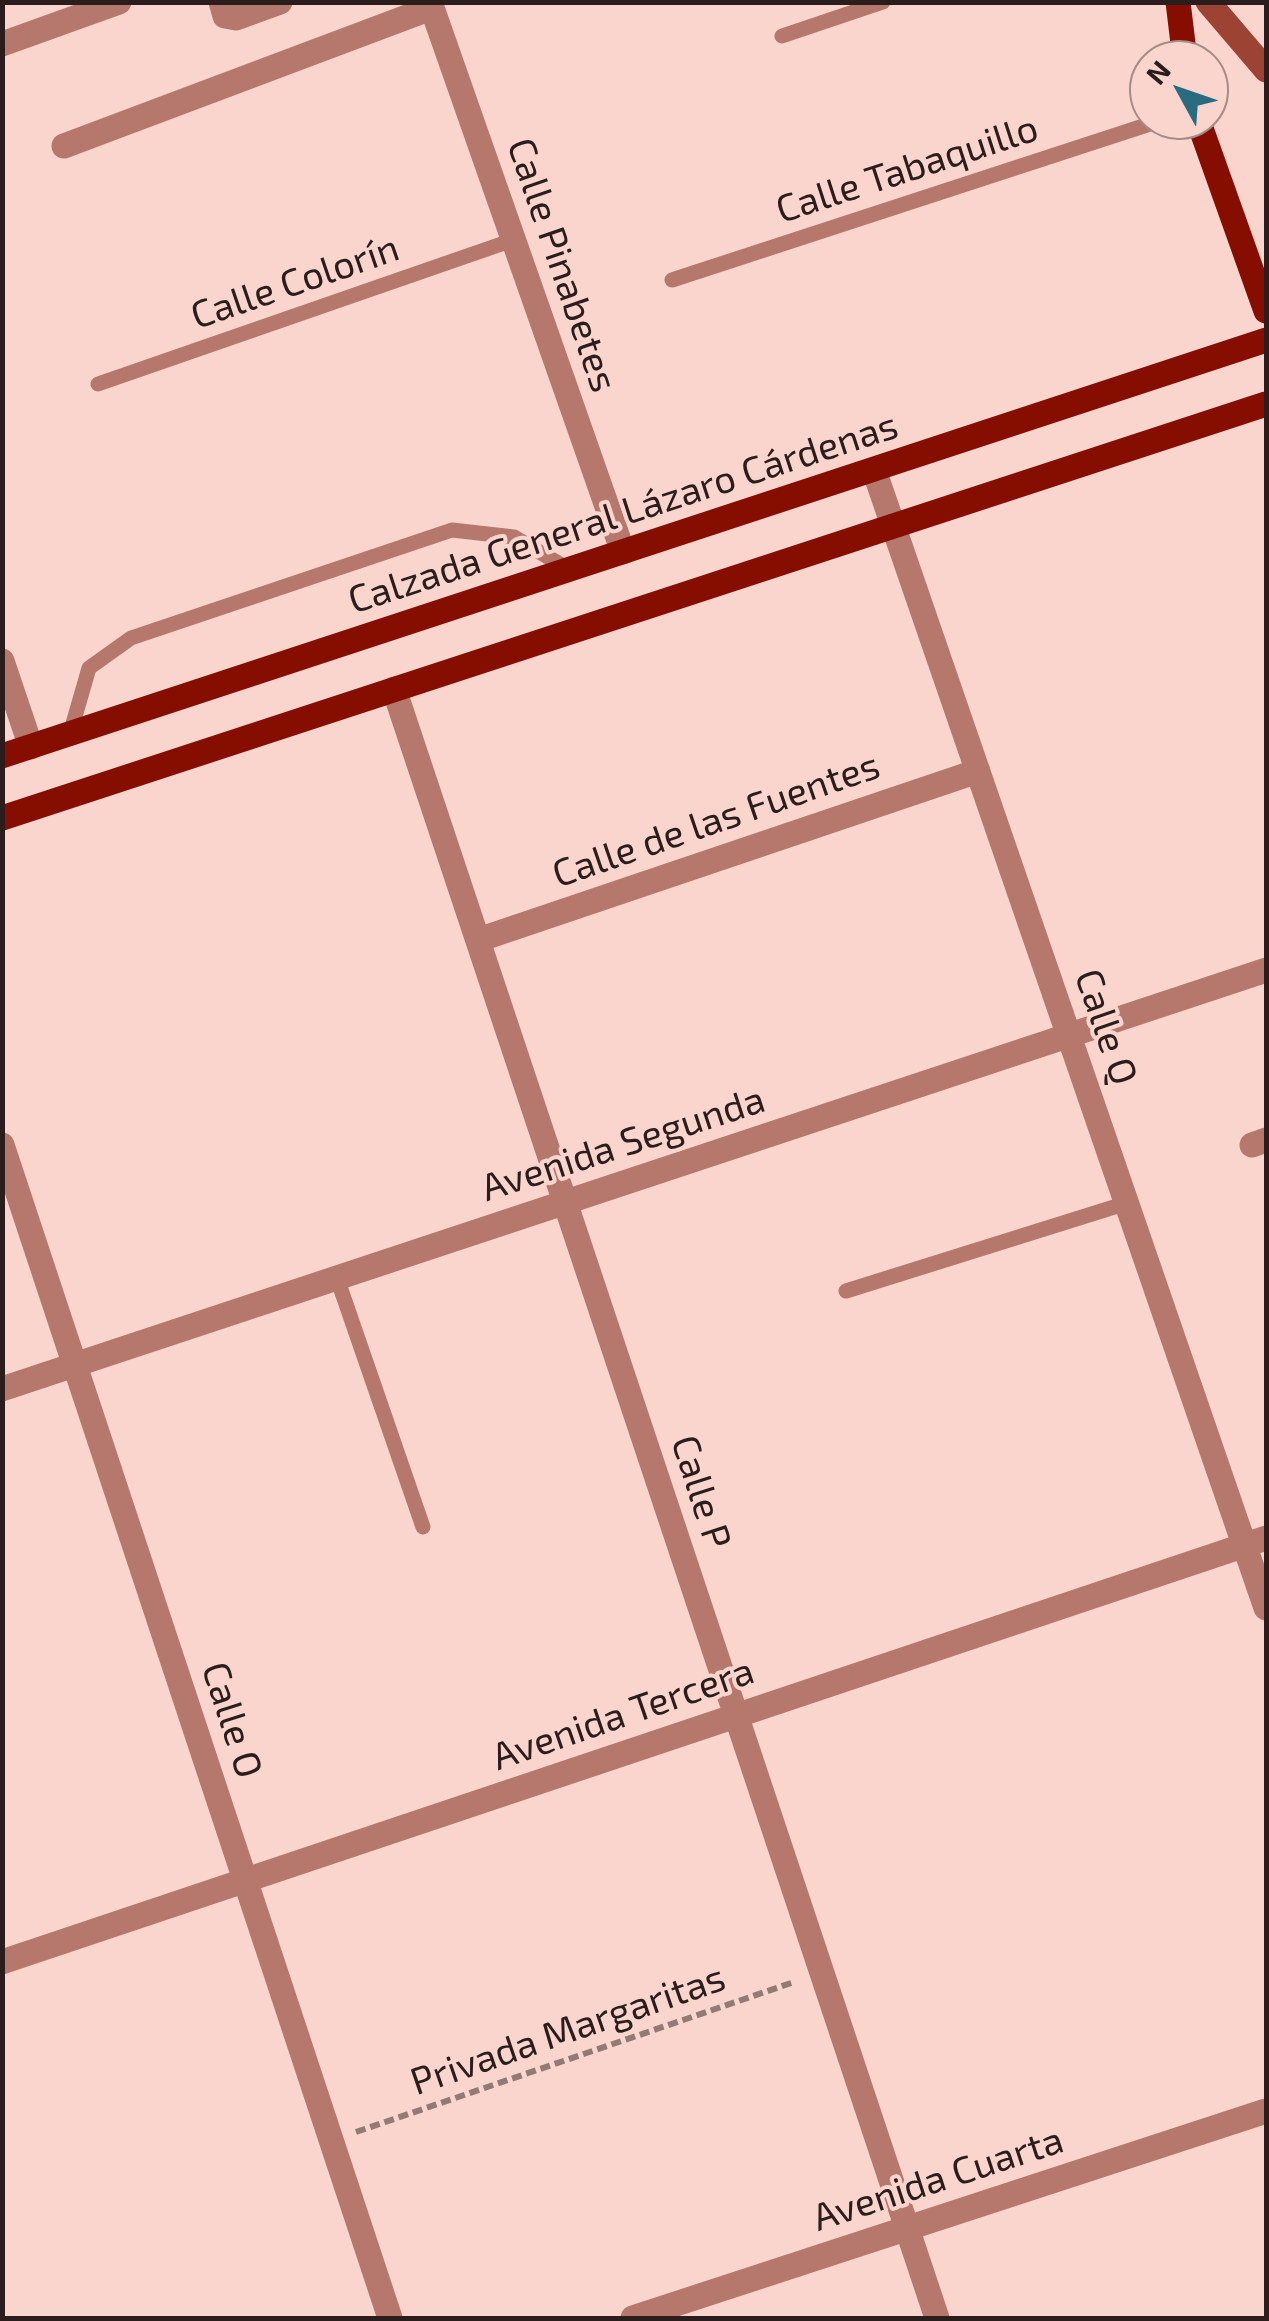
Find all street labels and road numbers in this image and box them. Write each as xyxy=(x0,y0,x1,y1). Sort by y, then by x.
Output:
street label: Calle Tabaquillo xyxy=(770,105,1044,233)
street label: Calle Pinabetes xyxy=(497,132,627,398)
street label: Calle Colorín xyxy=(185,225,405,339)
street label: Calzada General Lázaro Cárdenas xyxy=(343,402,903,624)
street label: Calle de las Fuentes xyxy=(547,743,885,897)
street label: Calle Q xyxy=(1065,963,1147,1091)
street label: Avenida Segunda xyxy=(476,1077,770,1211)
street label: Calle P xyxy=(661,1430,741,1554)
street label: Avenida Tercera xyxy=(486,1648,760,1780)
street label: Calle O xyxy=(192,1656,272,1784)
street label: Privada Margaritas xyxy=(405,1955,731,2105)
street label: Avenida Cuarta xyxy=(807,2117,1069,2241)

